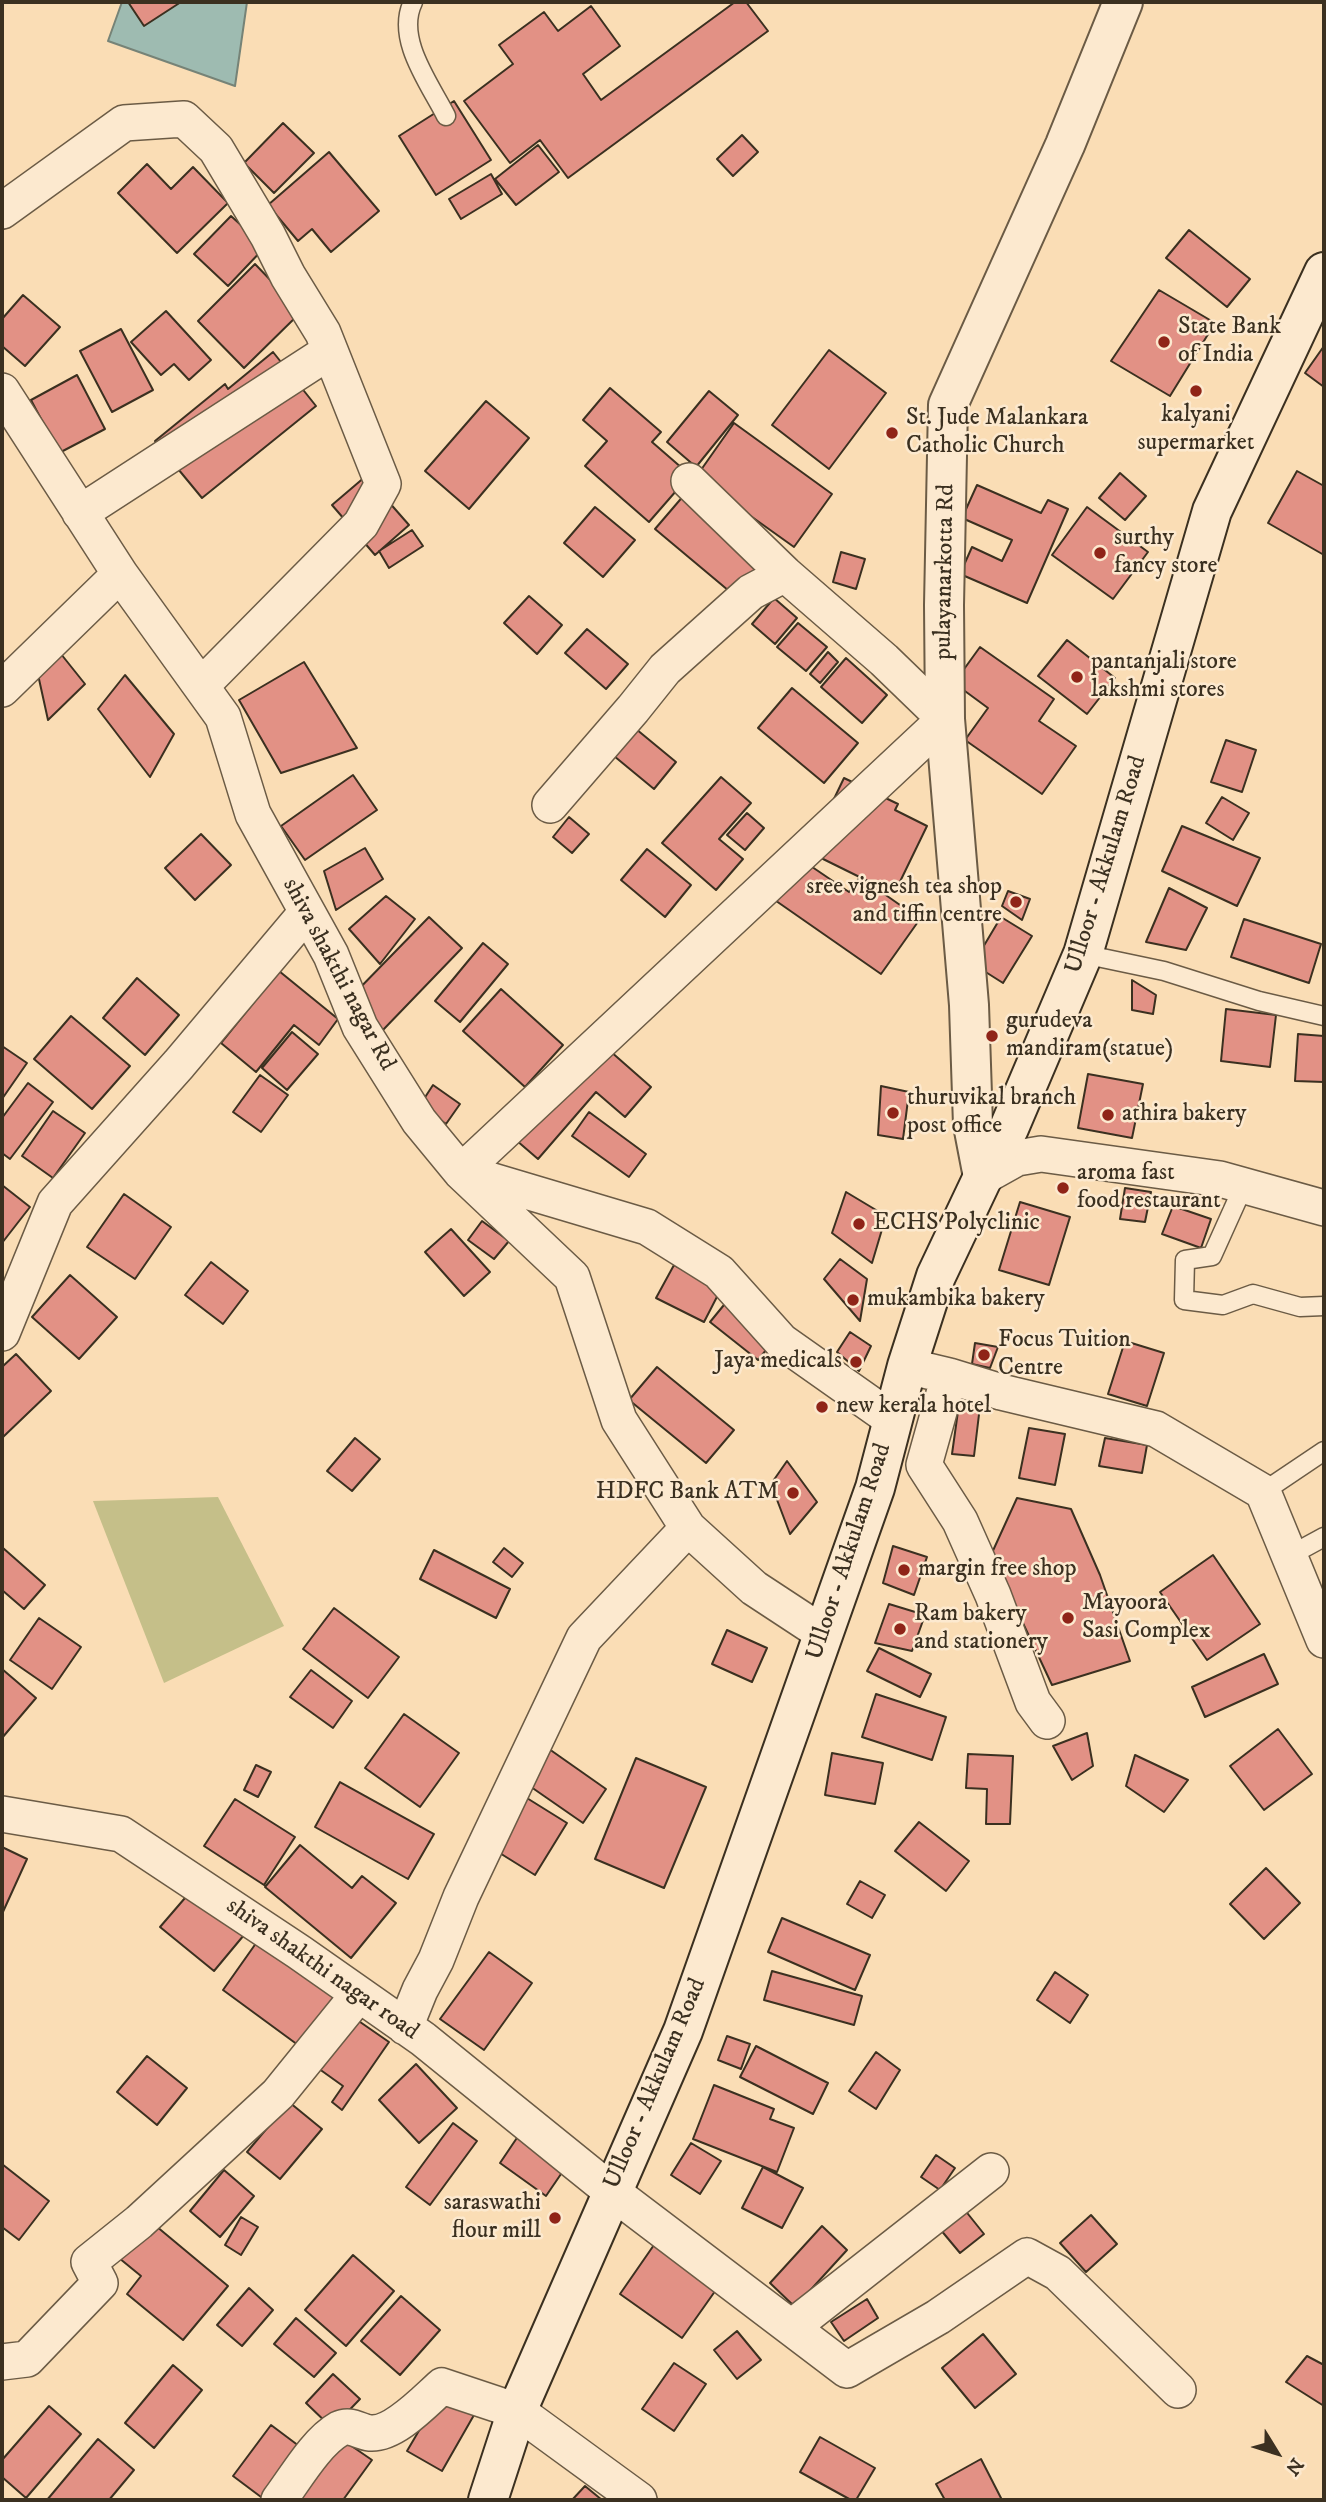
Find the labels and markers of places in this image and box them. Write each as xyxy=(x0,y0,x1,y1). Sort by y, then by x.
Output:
place label: State Bank of India xyxy=(1178,314,1281,370)
marker: State Bank of India xyxy=(1156,334,1172,350)
marker: kalyani supermarket xyxy=(1188,383,1204,399)
place label: kalyani supermarket xyxy=(1138,402,1254,458)
place label: St. Jude Malankara Catholic Church xyxy=(906,405,1088,461)
marker: St. Jude Malankara Catholic Church xyxy=(884,425,900,441)
place label: surthy fancy store xyxy=(1114,525,1217,581)
marker: surthy fancy store xyxy=(1092,545,1108,561)
place label: pantanjali store lakshmi stores xyxy=(1091,649,1237,705)
marker: pantanjali store lakshmi stores xyxy=(1069,669,1085,685)
place label: sree vignesh tea shop and tiffin centre xyxy=(806,874,1002,930)
marker: sree vignesh tea shop and tiffin centre xyxy=(1008,894,1024,910)
place label: gurudeva mandiram(statue) xyxy=(1006,1008,1173,1064)
marker: gurudeva mandiram(statue) xyxy=(984,1028,1000,1044)
place label: thuruvikal branch post office xyxy=(907,1085,1076,1141)
place label: athira bakery xyxy=(1122,1101,1246,1129)
marker: thuruvikal branch post office xyxy=(885,1105,901,1121)
marker: athira bakery xyxy=(1100,1107,1116,1123)
place label: aroma fast food restaurant xyxy=(1077,1160,1221,1216)
marker: aroma fast food restaurant xyxy=(1055,1180,1071,1196)
place label: ECHS Polyclinic xyxy=(873,1210,1040,1238)
marker: ECHS Polyclinic xyxy=(851,1216,867,1232)
place label: mukambika bakery xyxy=(867,1286,1045,1314)
marker: mukambika bakery xyxy=(845,1292,861,1308)
place label: Focus Tuition Centre xyxy=(998,1327,1131,1383)
marker: Focus Tuition Centre xyxy=(976,1347,992,1363)
place label: Jaya medicals xyxy=(714,1348,842,1376)
marker: Jaya medicals xyxy=(848,1354,864,1370)
place label: new kerala hotel xyxy=(836,1393,991,1421)
marker: new kerala hotel xyxy=(814,1399,830,1415)
place label: HDFC Bank ATM xyxy=(596,1479,779,1507)
marker: HDFC Bank ATM xyxy=(785,1485,801,1501)
place label: margin free shop xyxy=(918,1556,1077,1584)
marker: margin free shop xyxy=(896,1562,912,1578)
place label: Mayoora Sasi Complex xyxy=(1082,1590,1211,1646)
place label: Ram bakery and stationery xyxy=(914,1601,1048,1657)
marker: Mayoora Sasi Complex xyxy=(1060,1610,1076,1626)
marker: Ram bakery and stationery xyxy=(892,1621,908,1637)
place label: saraswathi flour mill xyxy=(444,2190,541,2246)
marker: saraswathi flour mill xyxy=(547,2210,563,2226)

